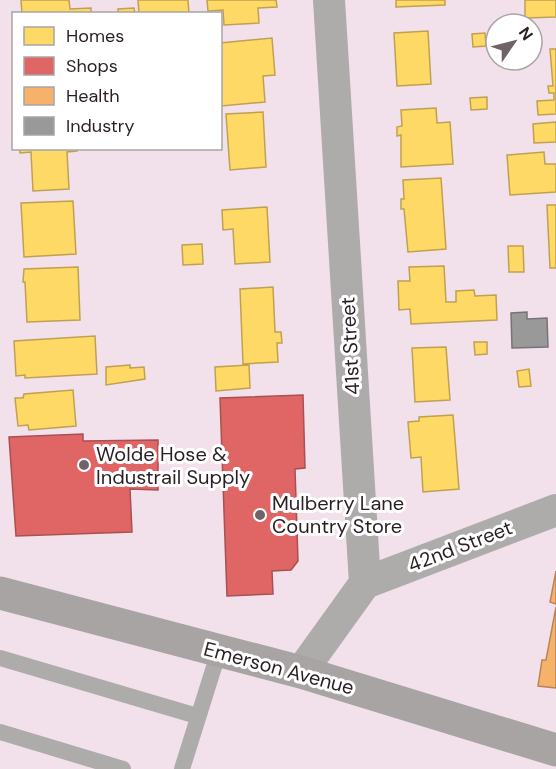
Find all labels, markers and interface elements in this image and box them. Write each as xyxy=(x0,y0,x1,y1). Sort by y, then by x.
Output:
legend xyxy=(12,12,222,150)
north arrow xyxy=(484,12,544,72)
text: N xyxy=(514,23,538,44)
text: Homes xyxy=(66,24,124,48)
text: Shops xyxy=(66,54,118,78)
text: Health xyxy=(66,84,120,108)
text: Industry xyxy=(66,114,135,138)
street label: 41st Street xyxy=(334,296,366,396)
place label: Wolde Hose & Industrail Supply xyxy=(96,441,250,490)
marker: Wolde Hose & Industrail Supply xyxy=(77,458,91,472)
place label: Mulberry Lane Country Store xyxy=(272,490,404,539)
marker: Mulberry Lane Country Store xyxy=(253,508,267,522)
street label: 42nd Street xyxy=(404,514,516,578)
street label: Emerson Avenue xyxy=(201,635,357,701)

